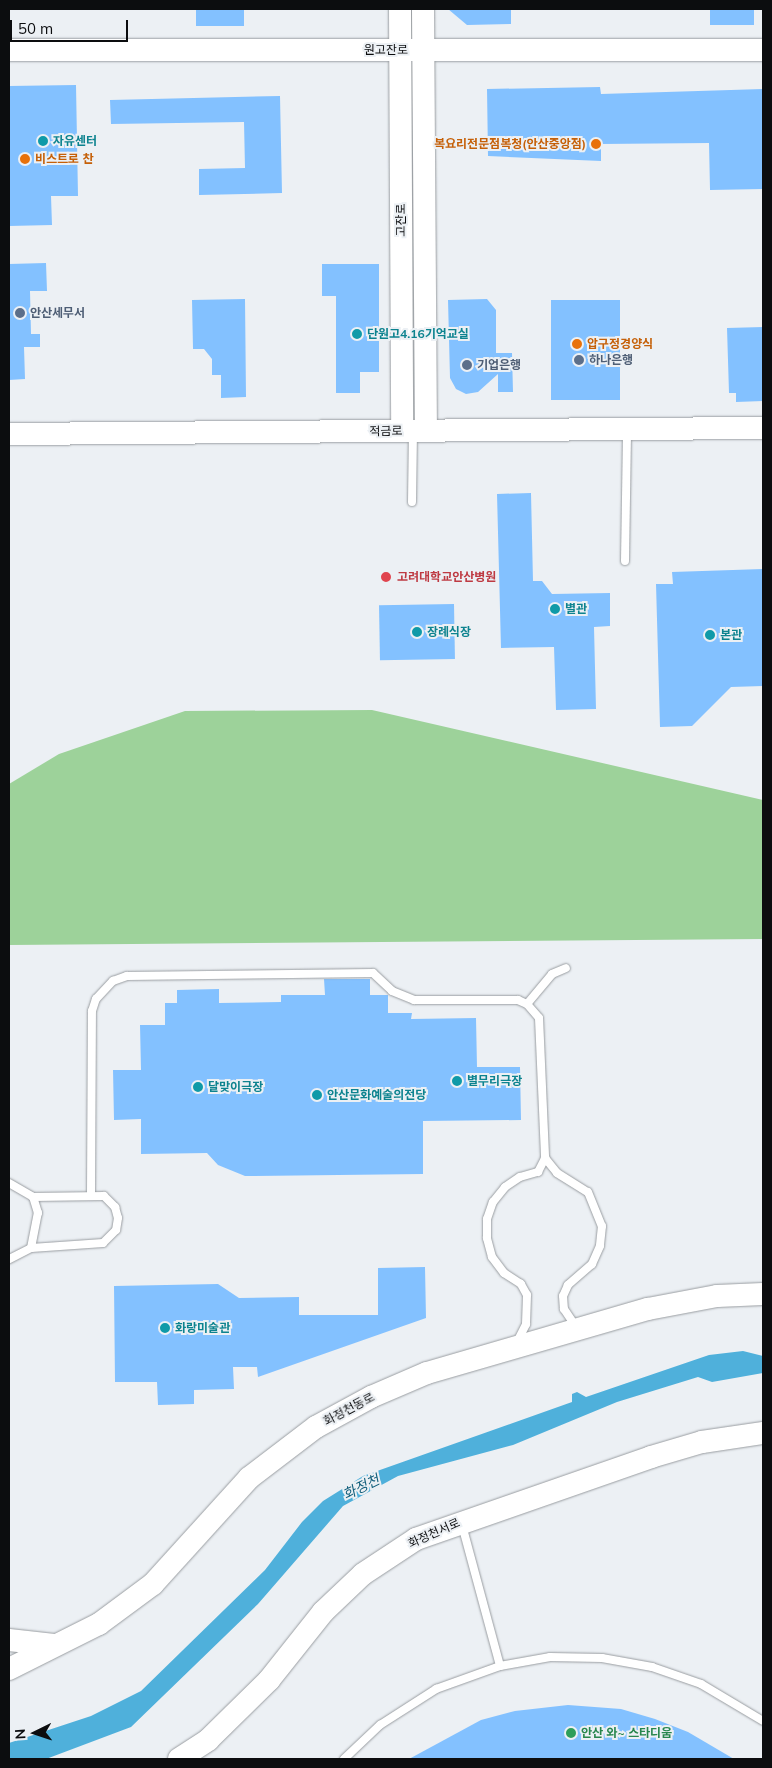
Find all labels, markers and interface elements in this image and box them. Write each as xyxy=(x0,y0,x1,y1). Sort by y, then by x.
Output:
scale bar xyxy=(12,10,130,42)
text: 50 m xyxy=(18,19,53,38)
street label: 원고잔로 xyxy=(364,43,408,57)
place label: 자유센터 xyxy=(53,134,97,148)
marker: 자유센터 xyxy=(37,135,49,147)
place label: 복요리전문점복청(안산중앙점) xyxy=(434,137,586,151)
marker: 복요리전문점복청(안산중앙점) xyxy=(590,138,602,150)
place label: 비스트로 찬 xyxy=(35,152,93,166)
marker: 비스트로 찬 xyxy=(19,153,31,165)
street label: 고잔로 xyxy=(394,203,408,237)
place label: 안산세무서 xyxy=(30,306,85,320)
marker: 안산세무서 xyxy=(14,307,26,319)
place label: 단원고4.16기억교실 xyxy=(367,327,469,341)
marker: 단원고4.16기억교실 xyxy=(351,328,363,340)
place label: 압구정경양식 xyxy=(587,337,653,351)
marker: 압구정경양식 xyxy=(571,338,583,350)
place label: 하나은행 xyxy=(589,353,633,367)
marker: 하나은행 xyxy=(573,354,585,366)
place label: 기업은행 xyxy=(477,358,521,372)
marker: 기업은행 xyxy=(461,359,473,371)
street label: 적금로 xyxy=(369,424,403,438)
marker: 고려대학교안산병원 xyxy=(379,570,393,584)
place label: 고려대학교안산병원 xyxy=(397,570,496,584)
place label: 별관 xyxy=(565,602,587,616)
marker: 별관 xyxy=(549,603,561,615)
place label: 장례식장 xyxy=(427,625,471,639)
marker: 장례식장 xyxy=(411,626,423,638)
place label: 본관 xyxy=(720,628,742,642)
marker: 본관 xyxy=(704,629,716,641)
place label: 별무리극장 xyxy=(467,1074,522,1088)
marker: 별무리극장 xyxy=(451,1075,463,1087)
place label: 달맞이극장 xyxy=(208,1080,263,1094)
marker: 달맞이극장 xyxy=(192,1081,204,1093)
place label: 안산문화예술의전당 xyxy=(327,1088,426,1102)
marker: 안산문화예술의전당 xyxy=(311,1089,323,1101)
place label: 화랑미술관 xyxy=(175,1321,230,1335)
marker: 화랑미술관 xyxy=(159,1322,171,1334)
street label: 화정천동로 xyxy=(321,1390,377,1428)
water label: 화정천 xyxy=(340,1471,382,1503)
street label: 화정천서로 xyxy=(406,1515,462,1551)
north arrow xyxy=(10,1708,60,1758)
place label: 안산 와~ 스타디움 xyxy=(581,1726,672,1740)
marker: 안산 와~ 스타디움 xyxy=(565,1727,577,1739)
text: N xyxy=(11,1728,29,1740)

